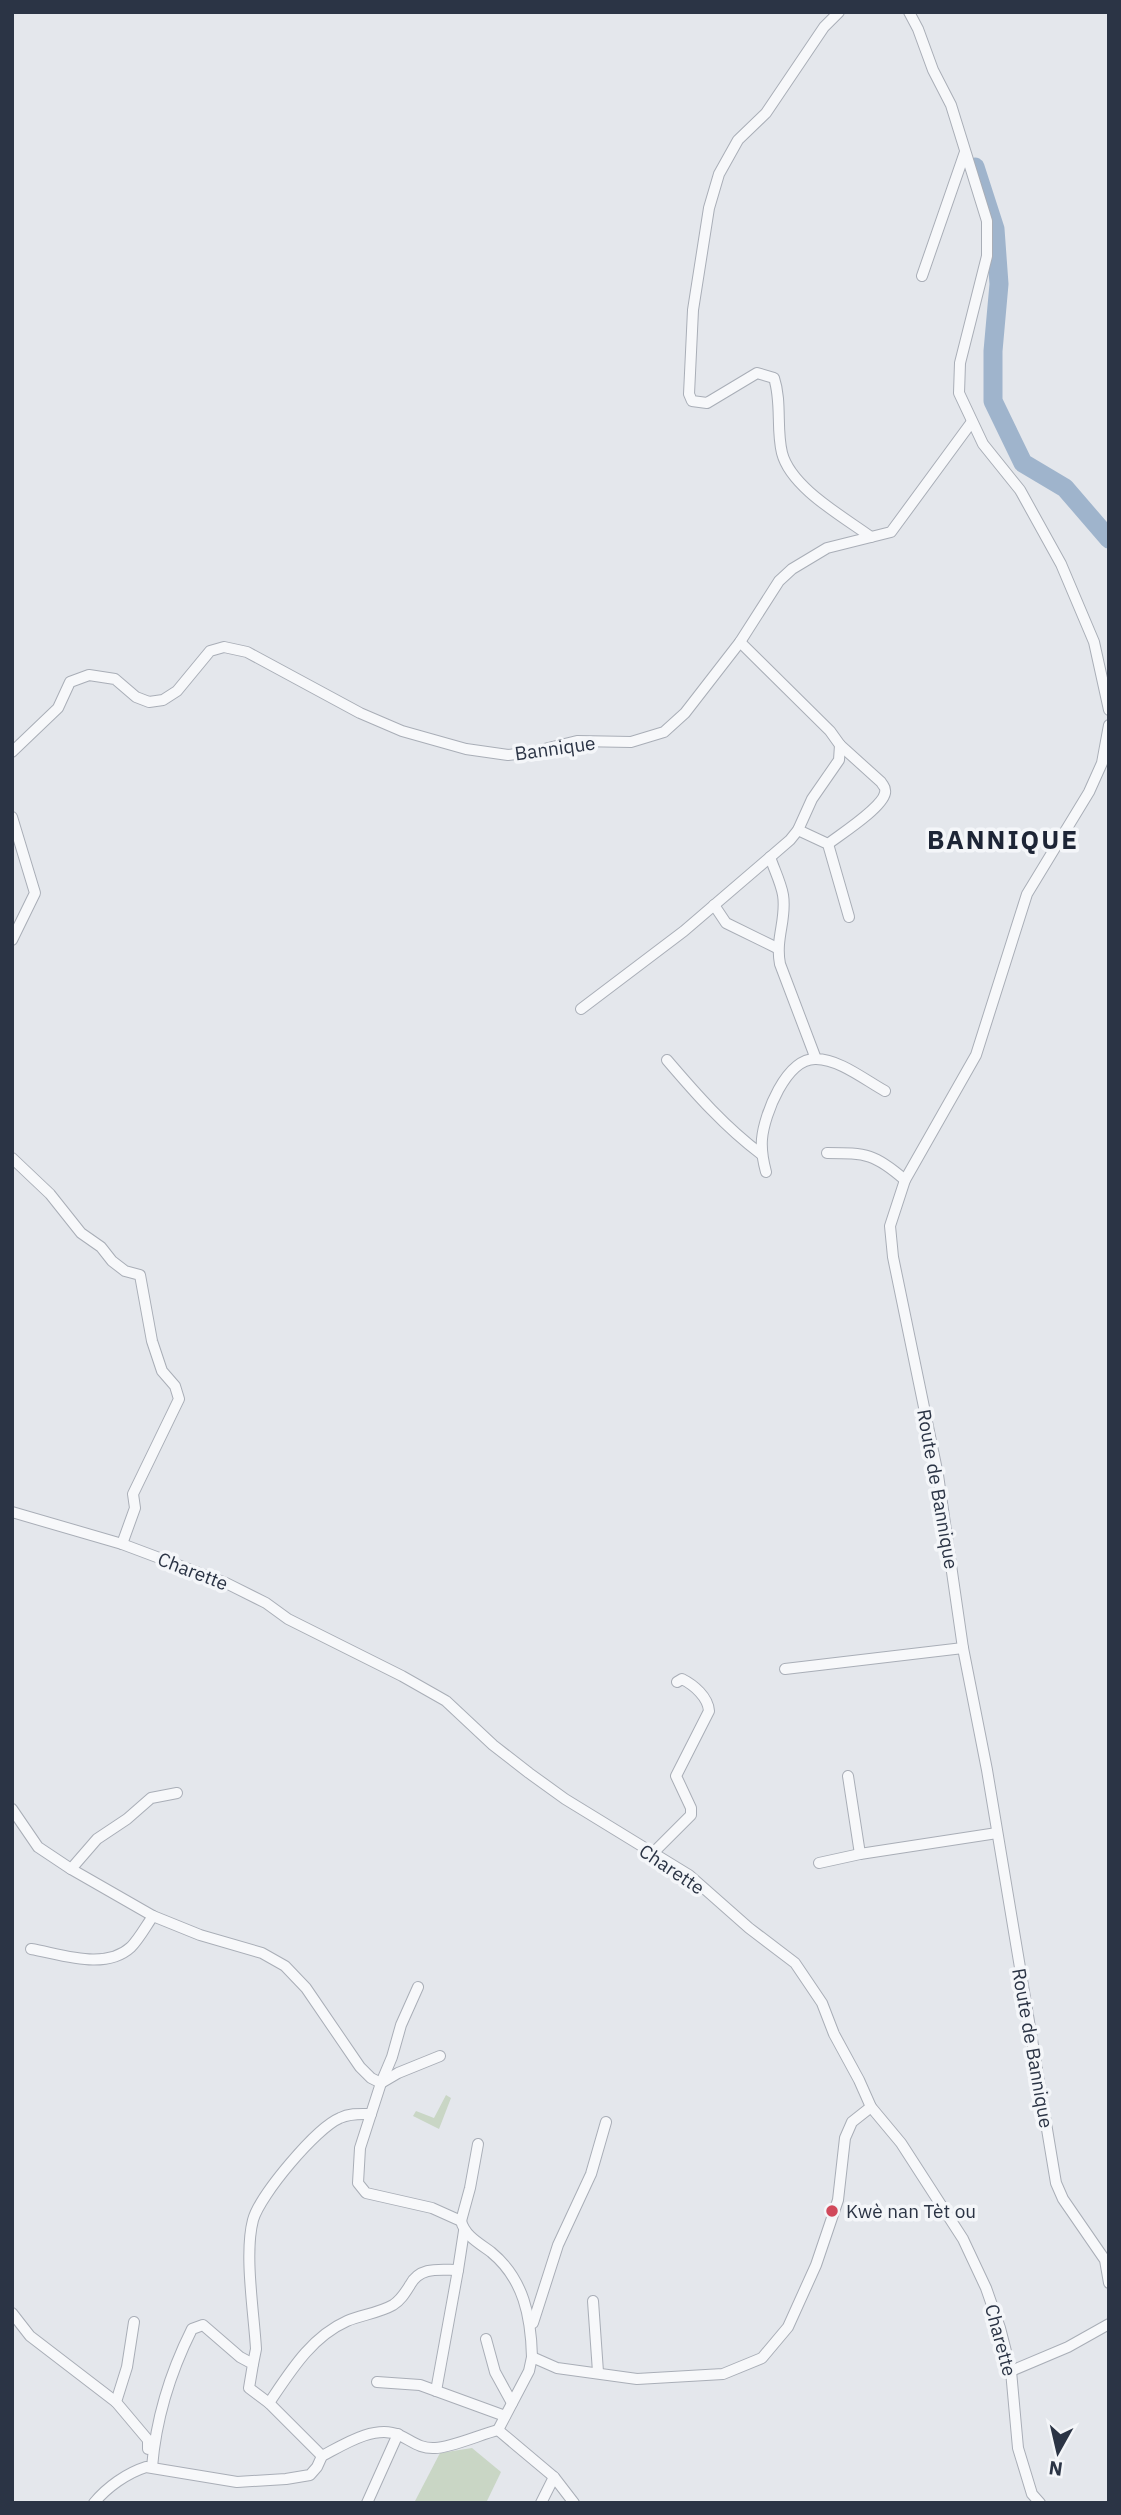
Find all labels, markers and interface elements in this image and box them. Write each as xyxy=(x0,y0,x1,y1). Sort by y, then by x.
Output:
street label: Bannique xyxy=(513,730,597,766)
district label: BANNIQUE xyxy=(927,822,1079,856)
street label: Route de Bannique xyxy=(912,1407,964,1571)
street label: Charette xyxy=(154,1547,232,1595)
street label: Charette xyxy=(635,1838,709,1900)
street label: Route de Bannique xyxy=(1007,1966,1059,2130)
place label: Kwè nan Tèt ou xyxy=(846,2199,976,2223)
marker: Kwè nan Tèt ou xyxy=(824,2203,840,2219)
street label: Charette xyxy=(980,2301,1022,2379)
north arrow xyxy=(1023,2417,1093,2487)
text: N xyxy=(1047,2456,1064,2482)

